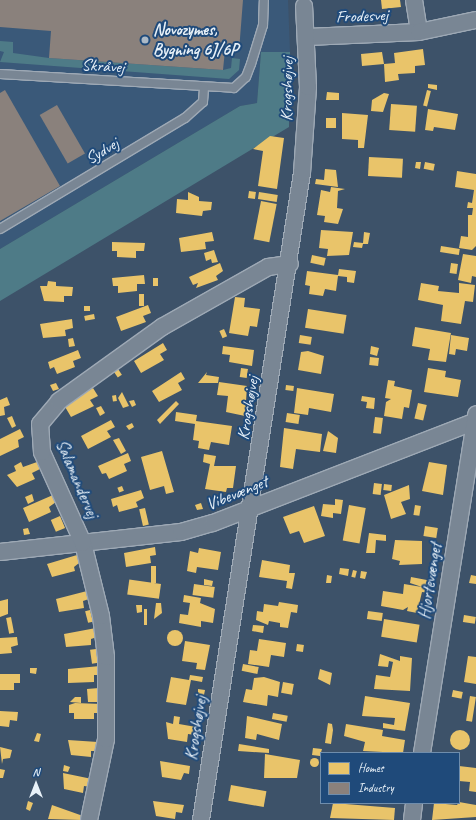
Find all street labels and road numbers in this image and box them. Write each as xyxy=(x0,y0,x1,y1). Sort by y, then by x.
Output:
street label: Frodesvej xyxy=(336,5,388,27)
street label: Skråvej xyxy=(81,54,125,78)
street label: Krogshøjvej xyxy=(276,57,298,121)
street label: Sydvej xyxy=(82,133,122,169)
street label: Krogshøjvej xyxy=(233,375,263,441)
street label: Salamandervej xyxy=(51,437,103,521)
street label: Vibevænget xyxy=(203,471,271,515)
street label: Hjortevænget xyxy=(414,541,446,621)
street label: Krogshøjvej xyxy=(181,695,211,761)

